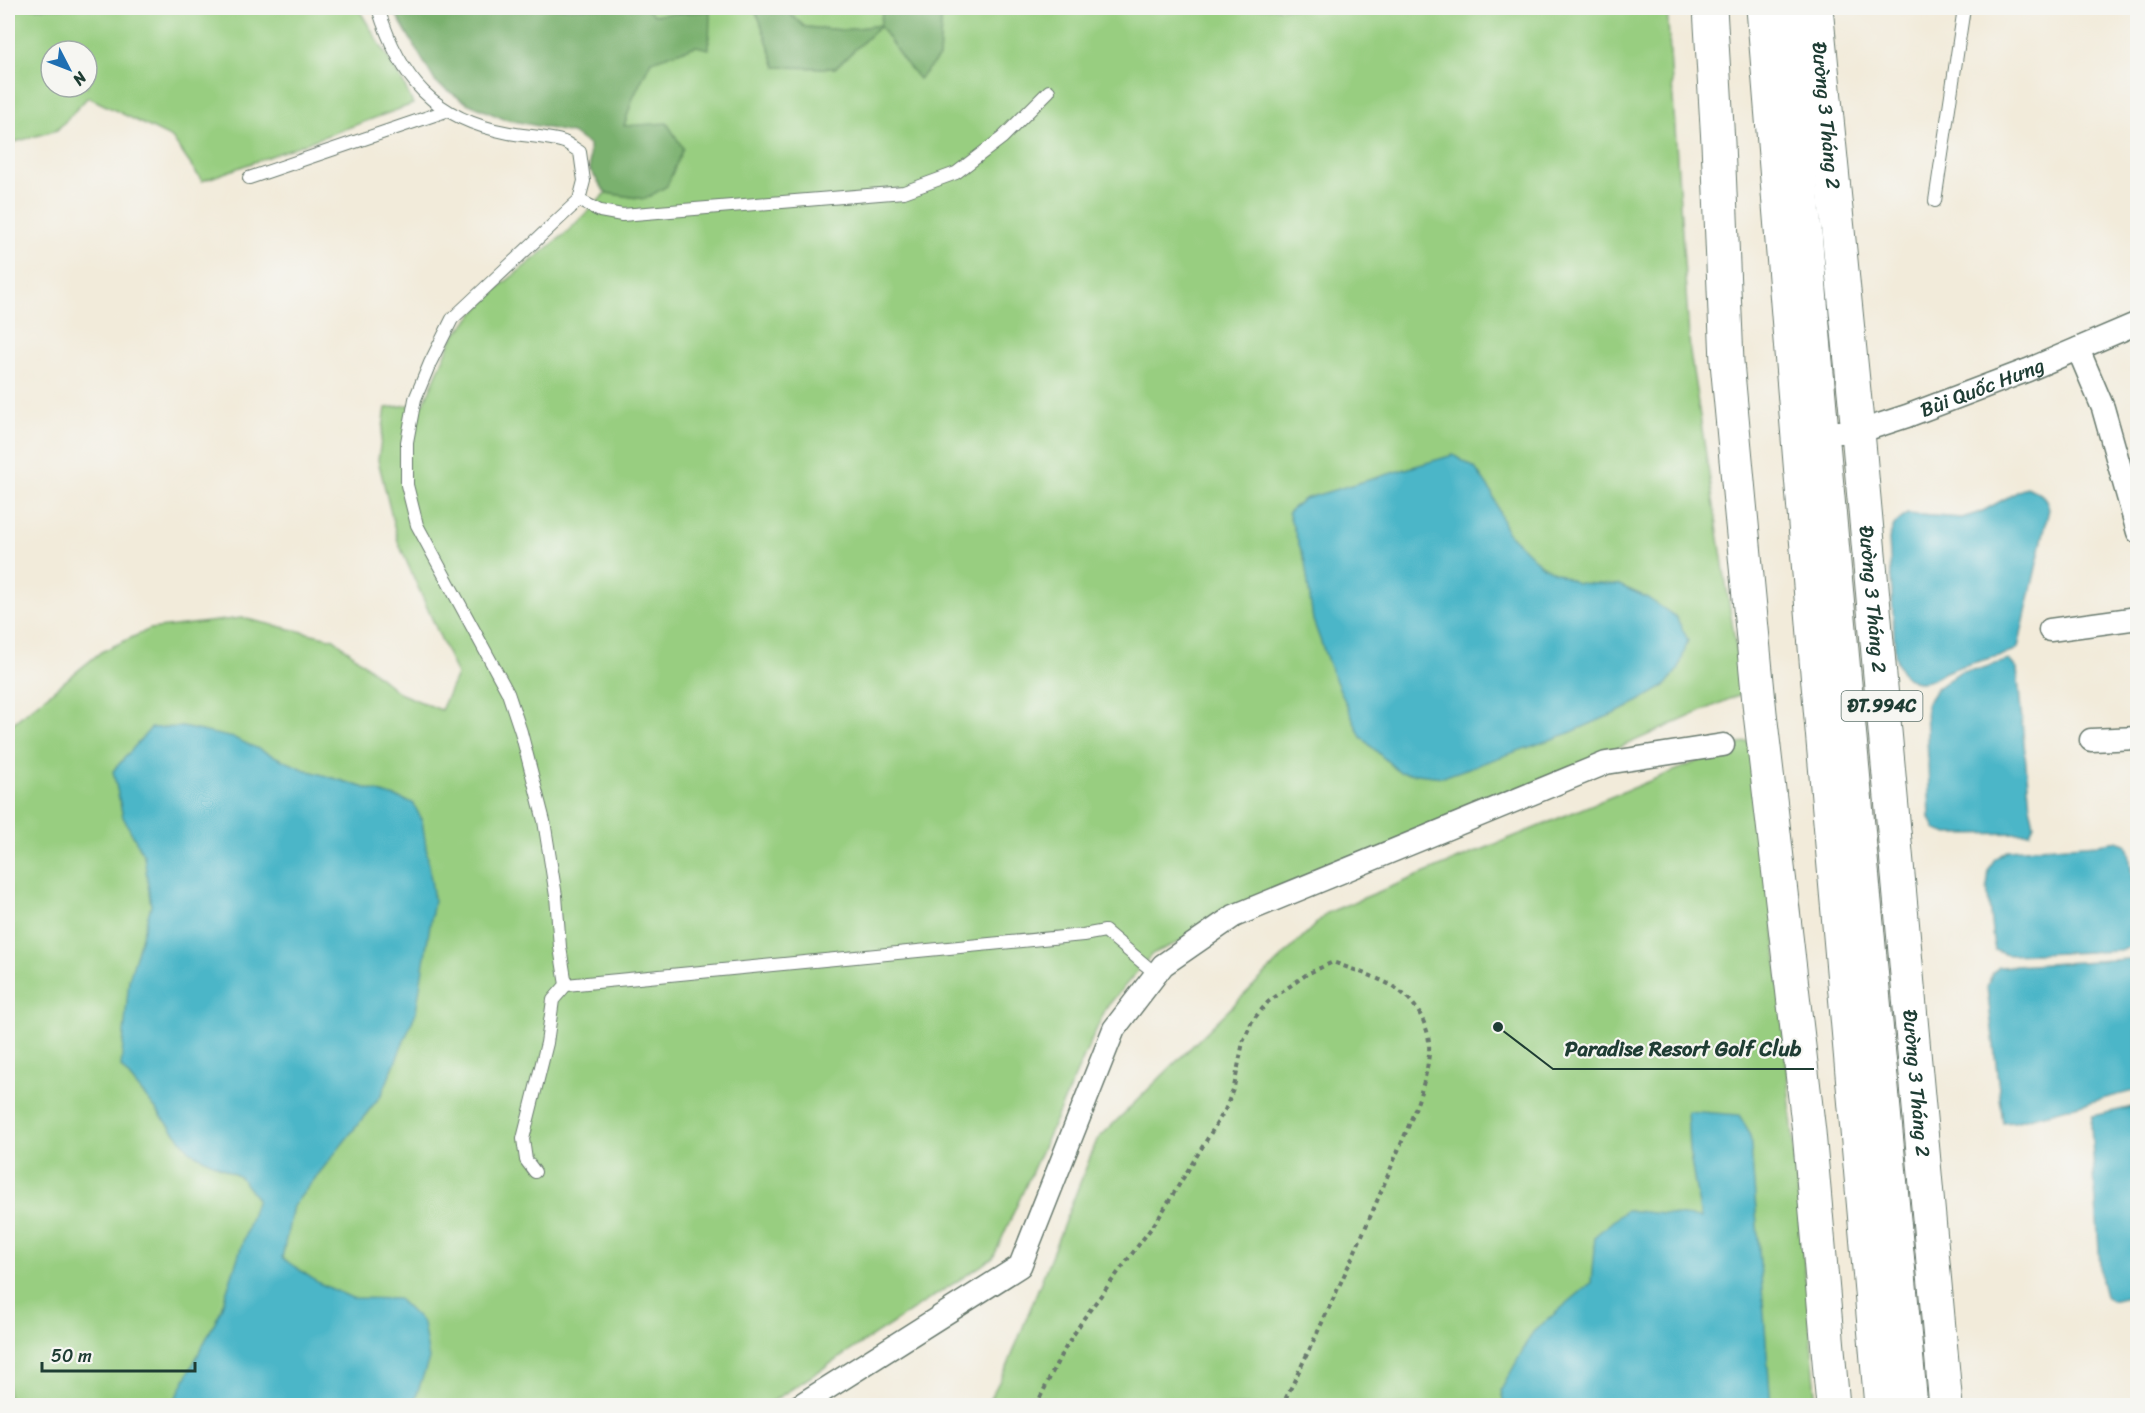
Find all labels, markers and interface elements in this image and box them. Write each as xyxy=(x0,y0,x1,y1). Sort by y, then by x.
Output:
north arrow xyxy=(39,39,99,99)
street label: Đường 3 Tháng 2 xyxy=(1802,40,1851,191)
text: N xyxy=(65,64,95,93)
street label: Bùi Quốc Hưng xyxy=(1915,347,2050,427)
street label: Đường 3 Tháng 2 xyxy=(1849,524,1897,675)
road number: ĐT.994C xyxy=(1842,691,1922,721)
street label: Đường 3 Tháng 2 xyxy=(1893,1008,1941,1159)
callout: Paradise Resort Golf Club xyxy=(1553,1030,1814,1069)
text: Paradise Resort Golf Club xyxy=(1565,1030,1802,1068)
scale bar xyxy=(42,1335,195,1373)
text: 50 m xyxy=(51,1340,92,1372)

